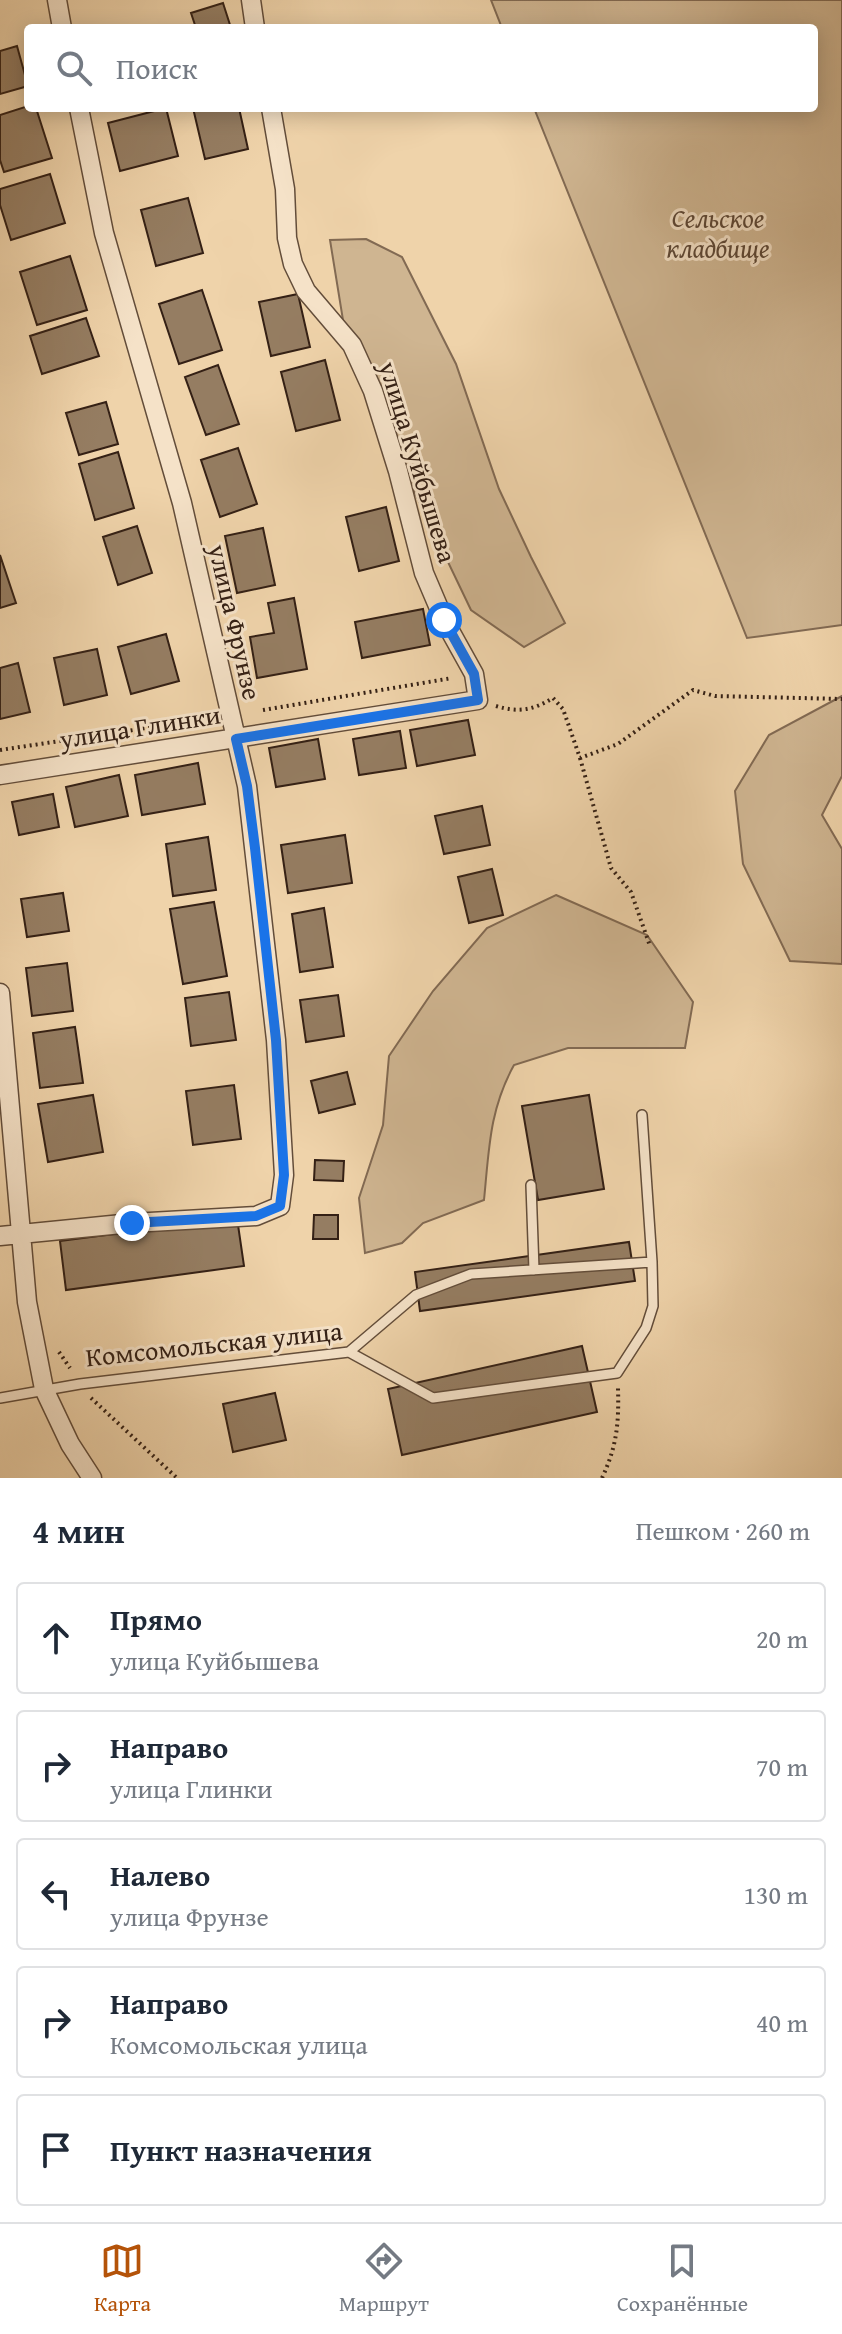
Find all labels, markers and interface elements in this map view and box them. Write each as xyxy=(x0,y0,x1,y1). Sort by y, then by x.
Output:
search box xyxy=(24,24,818,112)
icon: search xyxy=(52,46,96,90)
text: Поиск xyxy=(116,46,198,90)
park label: Сельское кладбище xyxy=(666,198,770,267)
street label: улица Куйбышева xyxy=(369,355,468,568)
street label: улица Фрунзе xyxy=(198,539,272,704)
route start xyxy=(426,602,462,638)
street label: улица Глинки xyxy=(56,695,223,759)
route end xyxy=(114,1205,150,1241)
street label: Комсомольская улица xyxy=(84,1311,345,1376)
text: 4 мин xyxy=(32,1506,125,1555)
text: Пешком · 260 m xyxy=(636,1511,810,1550)
text: Прямо xyxy=(110,1597,202,1641)
icon: ahead xyxy=(34,1616,78,1660)
text: 20 m xyxy=(756,1619,808,1658)
text: улица Куйбышева xyxy=(110,1641,319,1680)
text: Направо xyxy=(110,1725,228,1769)
icon: right xyxy=(34,1744,78,1788)
text: 70 m xyxy=(756,1747,808,1786)
text: улица Глинки xyxy=(110,1769,272,1808)
text: Налево xyxy=(110,1853,210,1897)
icon: left xyxy=(34,1872,78,1916)
text: 130 m xyxy=(743,1875,808,1914)
text: улица Фрунзе xyxy=(110,1897,269,1936)
text: Направо xyxy=(110,1981,228,2025)
icon: right xyxy=(34,2000,78,2044)
text: 40 m xyxy=(756,2003,808,2042)
text: Комсомольская улица xyxy=(110,2025,368,2064)
icon: arrive xyxy=(34,2128,78,2172)
text: Пункт назначения xyxy=(110,2128,372,2172)
tab: Карта xyxy=(94,2239,151,2319)
tab: Маршрут xyxy=(339,2239,429,2319)
tab: Сохранённые xyxy=(617,2239,748,2319)

